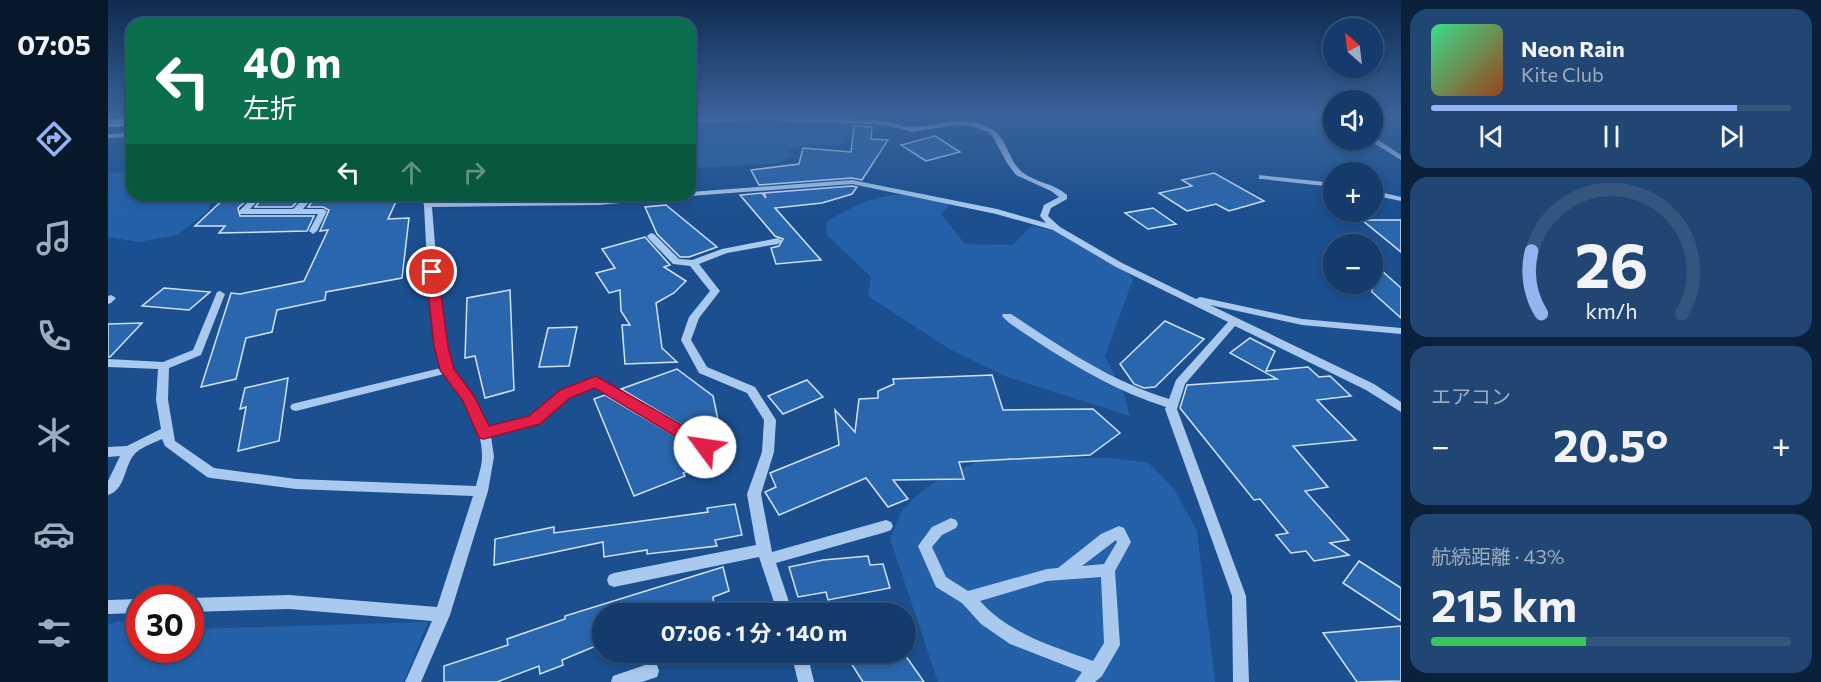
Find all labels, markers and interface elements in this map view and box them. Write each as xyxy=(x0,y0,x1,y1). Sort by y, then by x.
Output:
north arrow xyxy=(1323,18,1383,78)
map controls xyxy=(1323,18,1383,294)
text: 07:05 xyxy=(17,28,91,61)
text: 40 m xyxy=(243,35,341,87)
text: Neon Rain xyxy=(1521,35,1625,62)
icon: left xyxy=(144,42,222,120)
text: Kite Club xyxy=(1521,62,1604,86)
button: sound xyxy=(1323,90,1383,150)
text: 左折 xyxy=(243,91,297,124)
icon: directions xyxy=(33,118,75,160)
icon: previous xyxy=(1475,120,1508,153)
icon: pause xyxy=(1595,120,1628,153)
icon: next xyxy=(1715,120,1748,153)
icon: left xyxy=(332,156,365,189)
icon: ahead xyxy=(395,156,428,189)
icon: right xyxy=(458,156,491,189)
button: + xyxy=(1323,162,1383,222)
icon: music xyxy=(33,217,75,259)
text: 26 xyxy=(1574,225,1648,301)
button: − xyxy=(1323,234,1383,294)
pin xyxy=(406,246,457,297)
icon: arrive xyxy=(415,255,448,288)
text: km/h xyxy=(1585,297,1637,323)
icon: phone xyxy=(33,315,75,357)
text: エアコン xyxy=(1431,384,1511,408)
icon: climate xyxy=(33,414,75,456)
position arrow xyxy=(673,415,737,479)
text: 20.5° xyxy=(1553,416,1668,471)
text: − xyxy=(1431,424,1450,465)
text: + xyxy=(1772,424,1791,465)
icon: car xyxy=(33,513,75,555)
text: 航続距離 · 43% xyxy=(1431,544,1564,568)
text: 215 km xyxy=(1431,576,1577,631)
speed limit sign: 30 xyxy=(126,585,204,663)
icon: filters xyxy=(33,612,75,654)
text: 07:06 · 1 分 · 140 m xyxy=(661,619,847,646)

